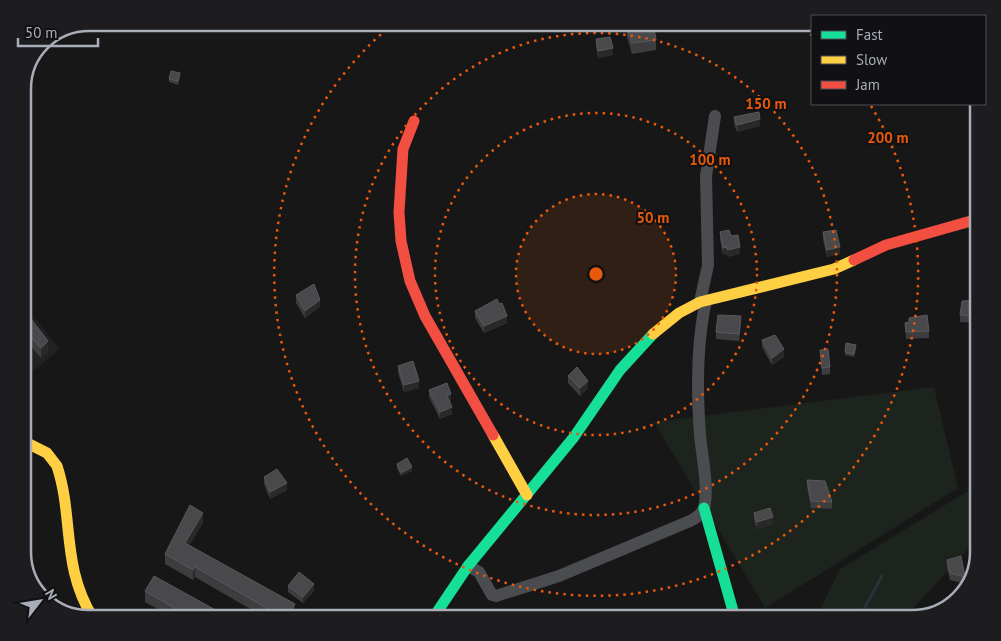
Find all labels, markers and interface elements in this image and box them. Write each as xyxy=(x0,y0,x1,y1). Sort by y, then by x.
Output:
scale bar xyxy=(18,15,98,47)
legend xyxy=(811,15,986,105)
text: 50 m xyxy=(25,23,58,42)
text: Fast xyxy=(856,25,883,44)
text: Slow xyxy=(856,50,887,69)
text: Jam xyxy=(855,75,880,94)
text: 150 m xyxy=(745,94,787,113)
text: 200 m xyxy=(867,128,909,147)
text: 100 m xyxy=(689,150,731,169)
text: 50 m xyxy=(637,208,669,227)
centre of rings xyxy=(587,265,605,283)
north arrow xyxy=(15,576,65,626)
text: N xyxy=(41,586,61,603)

